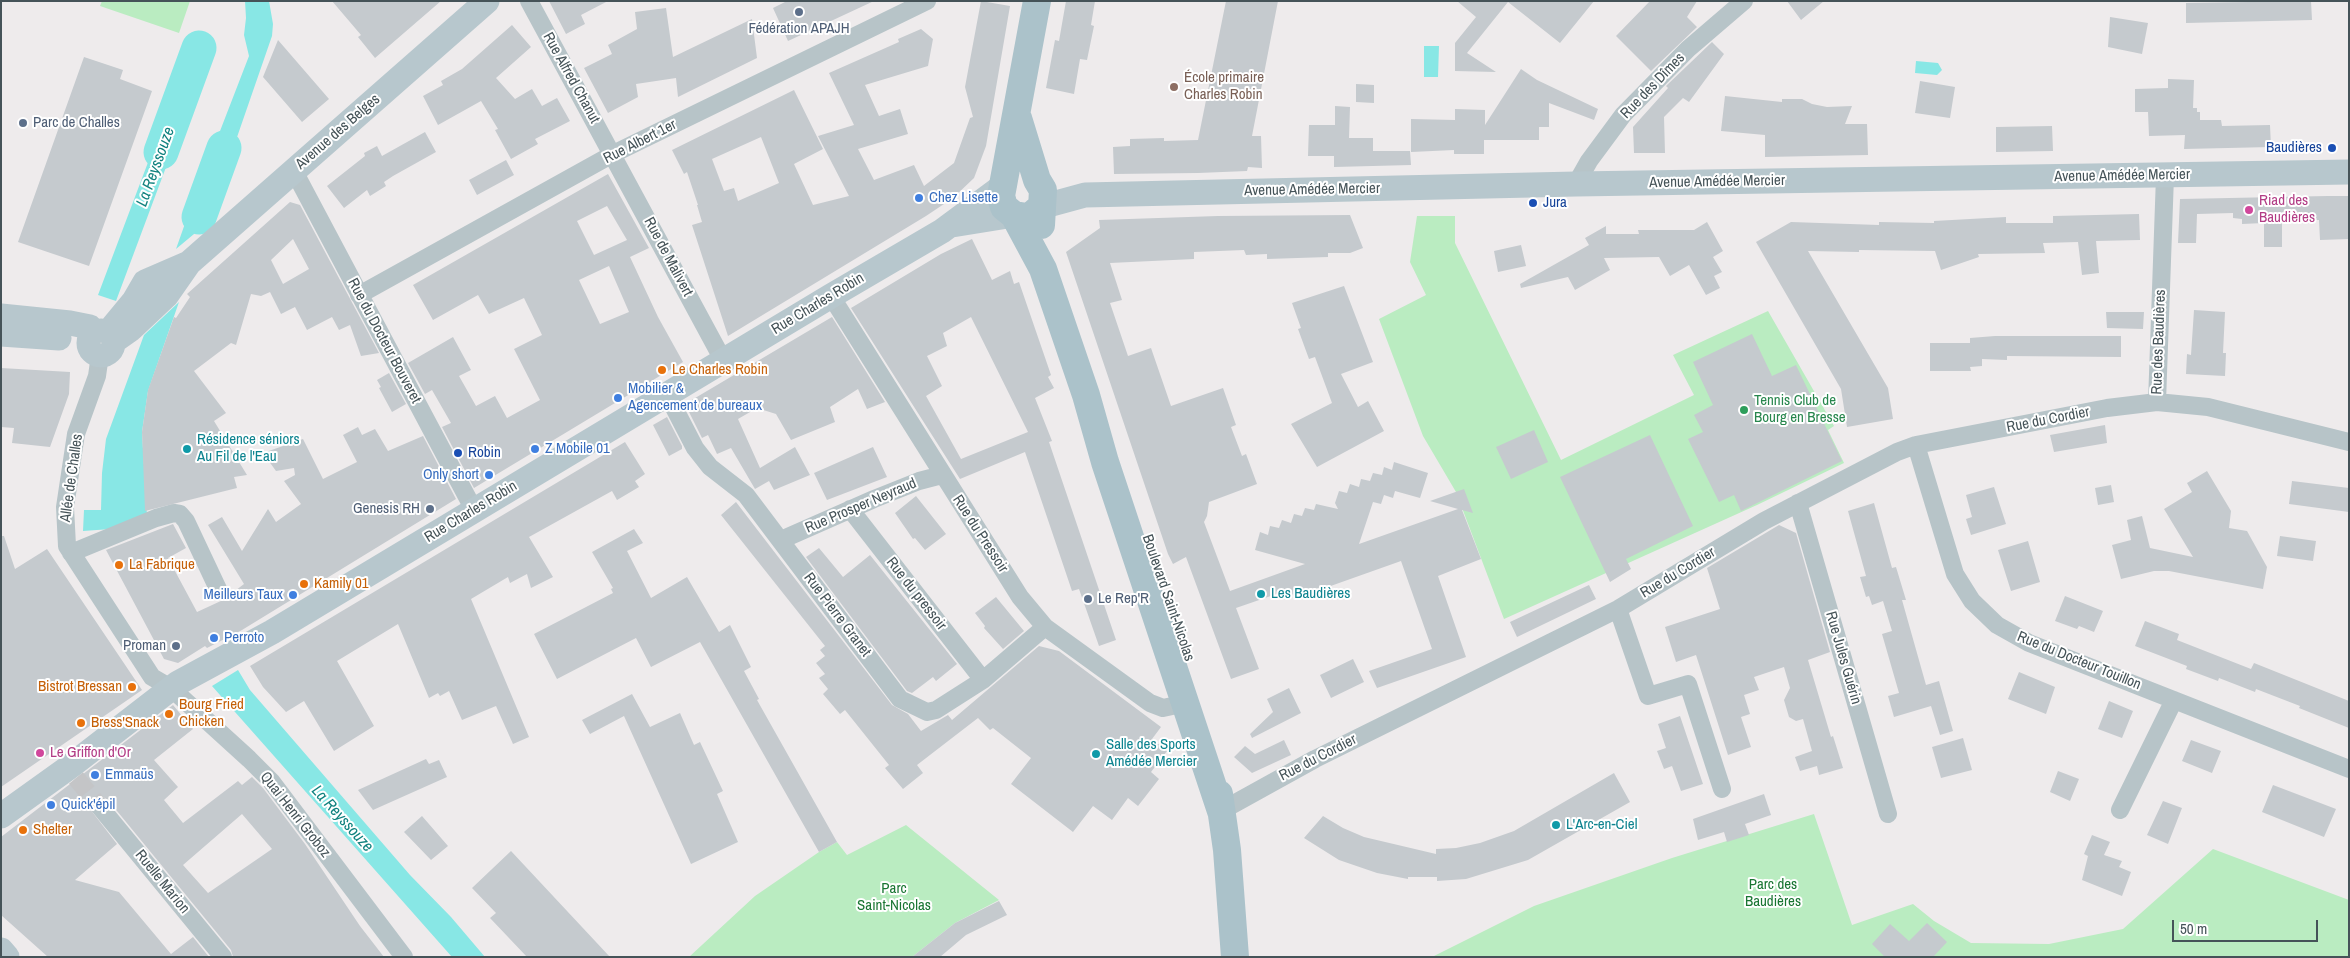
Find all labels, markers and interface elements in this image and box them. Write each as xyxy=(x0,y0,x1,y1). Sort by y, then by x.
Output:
marker: Fédération APAJH xyxy=(793,6,805,18)
place label: Fédération APAJH xyxy=(748,20,850,38)
street label: Rue Alfred Chanut xyxy=(539,29,603,127)
street label: Rue des Dîmes xyxy=(1617,49,1689,123)
place label: École primaire Charles Robin xyxy=(1184,69,1264,104)
marker: École primaire Charles Robin xyxy=(1168,81,1180,93)
street label: Avenue des Belges xyxy=(292,91,384,173)
place label: Parc de Challes xyxy=(33,114,120,132)
street label: Rue Albert 1er xyxy=(601,116,679,168)
marker: Parc de Challes xyxy=(17,117,29,129)
water label: La Reyssouze xyxy=(133,125,179,209)
place label: Baudières xyxy=(2266,139,2322,157)
marker: Baudières xyxy=(2326,142,2338,154)
street label: Avenue Amédée Mercier xyxy=(2054,166,2190,186)
street label: Avenue Amédée Mercier xyxy=(1649,172,1785,192)
street label: Avenue Amédée Mercier xyxy=(1244,180,1380,200)
place label: Chez Lisette xyxy=(929,189,998,207)
marker: Chez Lisette xyxy=(913,192,925,204)
place label: Riad des Baudières xyxy=(2259,192,2315,227)
place label: Jura xyxy=(1543,194,1567,212)
marker: Jura xyxy=(1527,197,1539,209)
marker: Riad des Baudières xyxy=(2243,204,2255,216)
street label: Rue de Malivert xyxy=(640,214,696,300)
street label: Rue Charles Robin xyxy=(769,269,867,339)
street label: Rue du Docteur Bouveret xyxy=(343,276,425,406)
street label: Rue des Baudières xyxy=(2148,289,2170,395)
place label: Le Charles Robin xyxy=(672,361,768,379)
marker: Le Charles Robin xyxy=(656,364,668,376)
place label: Mobilier & Agencement de bureaux xyxy=(628,380,762,415)
marker: Mobilier & Agencement de bureaux xyxy=(612,392,624,404)
place label: Tennis Club de Bourg en Bresse xyxy=(1754,392,1846,427)
street label: Rue du Cordier xyxy=(2005,403,2091,437)
marker: Tennis Club de Bourg en Bresse xyxy=(1738,404,1750,416)
place label: Résidence séniors Au Fil de l'Eau xyxy=(197,431,300,466)
street label: Allée de Challes xyxy=(57,433,87,523)
place label: Z Mobile 01 xyxy=(545,440,610,458)
marker: Résidence séniors Au Fil de l'Eau xyxy=(181,443,193,455)
marker: Z Mobile 01 xyxy=(529,443,541,455)
place label: Robin xyxy=(468,444,501,462)
marker: Robin xyxy=(452,447,464,459)
place label: Only short xyxy=(423,466,479,484)
marker: Only short xyxy=(483,469,495,481)
street label: Rue Prosper Neyraud xyxy=(803,474,919,538)
street label: Rue Charles Robin xyxy=(422,477,520,547)
street label: Rue du Pressoir xyxy=(948,492,1012,576)
place label: Genesis RH xyxy=(353,500,420,518)
marker: Genesis RH xyxy=(424,503,436,515)
street label: Boulevard Saint-Nicolas xyxy=(1138,532,1198,664)
street label: Rue du Cordier xyxy=(1637,544,1719,602)
street label: Rue du pressoir xyxy=(882,554,950,634)
place label: La Fabrique xyxy=(129,556,195,574)
marker: La Fabrique xyxy=(113,559,125,571)
street label: Rue Pierre Granet xyxy=(800,569,874,661)
place label: Kamily 01 xyxy=(314,575,369,593)
marker: Kamily 01 xyxy=(298,578,310,590)
place label: Les Baudières xyxy=(1271,585,1350,603)
place label: Meilleurs Taux xyxy=(203,586,283,604)
marker: Les Baudières xyxy=(1255,588,1267,600)
marker: Meilleurs Taux xyxy=(287,589,299,601)
place label: Le Rep'R xyxy=(1098,590,1149,608)
marker: Le Rep'R xyxy=(1082,593,1094,605)
street label: Rue Jules Guérin xyxy=(1821,610,1865,706)
street label: Rue du Docteur Touillon xyxy=(2014,628,2144,694)
place label: Perroto xyxy=(224,629,264,647)
marker: Perroto xyxy=(208,632,220,644)
place label: Proman xyxy=(123,637,166,655)
marker: Proman xyxy=(170,640,182,652)
place label: Bistrot Bressan xyxy=(38,678,122,696)
marker: Bistrot Bressan xyxy=(126,681,138,693)
place label: Bourg Fried Chicken xyxy=(179,696,244,731)
marker: Bourg Fried Chicken xyxy=(163,708,175,720)
place label: Bress'Snack xyxy=(91,714,159,732)
marker: Bress'Snack xyxy=(75,717,87,729)
street label: Rue du Cordier xyxy=(1276,731,1360,785)
place label: Salle des Sports Amédée Mercier xyxy=(1106,736,1197,771)
place label: Le Griffon d'Or xyxy=(50,744,131,762)
marker: Le Griffon d'Or xyxy=(34,747,46,759)
marker: Salle des Sports Amédée Mercier xyxy=(1090,748,1102,760)
place label: Emmaüs xyxy=(105,766,154,784)
marker: Emmaüs xyxy=(89,769,101,781)
street label: Quai Henri Groboz xyxy=(256,769,334,861)
water label: La Reyssouze xyxy=(307,782,377,856)
place label: Quick'épil xyxy=(61,796,115,814)
marker: Quick'épil xyxy=(45,799,57,811)
place label: L'Arc-en-Ciel xyxy=(1566,816,1637,834)
marker: L'Arc-en-Ciel xyxy=(1550,819,1562,831)
place label: Shelter xyxy=(33,821,72,839)
marker: Shelter xyxy=(17,824,29,836)
street label: Ruelle Marion xyxy=(131,847,193,917)
park label: Parc des Baudières xyxy=(1745,876,1801,911)
park label: Parc Saint-Nicolas xyxy=(857,880,931,915)
scale bar xyxy=(2175,910,2321,942)
text: 50 m xyxy=(2180,918,2207,939)

